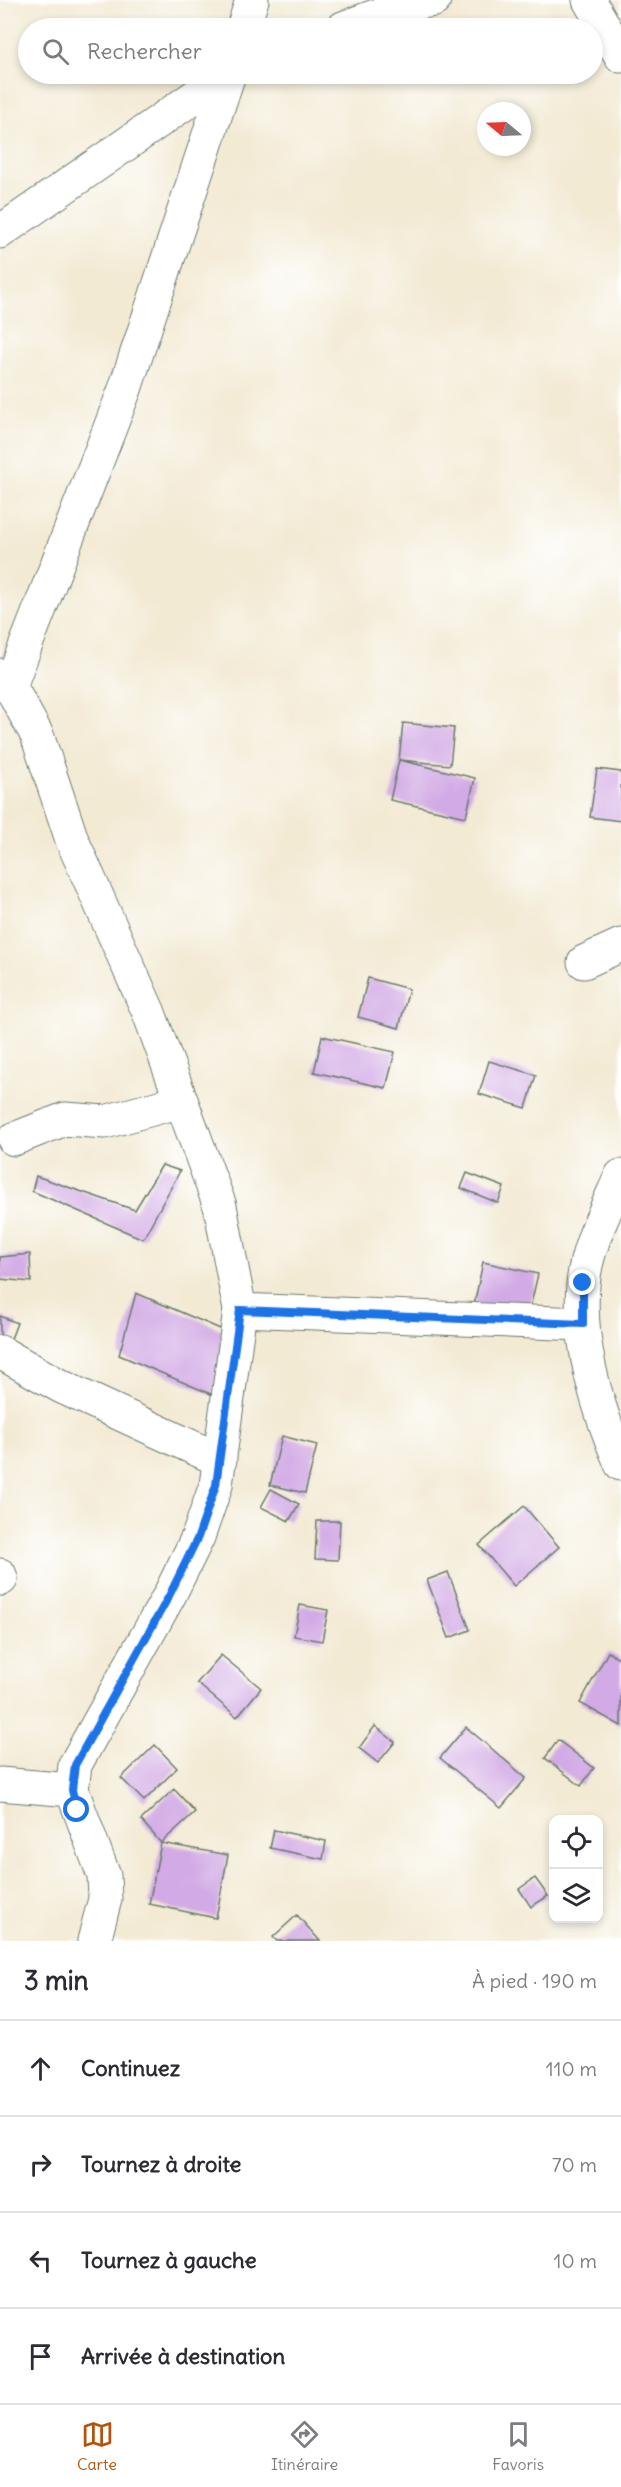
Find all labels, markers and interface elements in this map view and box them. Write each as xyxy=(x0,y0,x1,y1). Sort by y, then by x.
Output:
search box xyxy=(18,18,603,84)
icon: search xyxy=(39,35,72,68)
text: Rechercher xyxy=(87,37,202,65)
north arrow xyxy=(477,102,531,156)
route end xyxy=(569,1269,595,1295)
route start xyxy=(63,1796,89,1822)
map controls xyxy=(549,1815,603,1923)
button: locate xyxy=(549,1815,603,1869)
button: layers xyxy=(549,1869,603,1923)
text: 3 min xyxy=(24,1964,89,1997)
text: À pied · 190 m xyxy=(472,1968,597,1993)
icon: ahead xyxy=(24,2052,57,2085)
text: Continuez xyxy=(81,2054,180,2082)
text: 110 m xyxy=(546,2056,597,2081)
icon: right xyxy=(24,2148,57,2181)
text: Tournez à droite xyxy=(81,2150,241,2178)
text: 70 m xyxy=(552,2152,597,2177)
icon: left xyxy=(24,2244,57,2277)
text: Tournez à gauche xyxy=(81,2246,257,2274)
text: 10 m xyxy=(554,2248,597,2273)
icon: arrive xyxy=(24,2340,57,2373)
text: Arrivée à destination xyxy=(81,2342,285,2370)
tab: Carte xyxy=(77,2418,117,2474)
tab: Itinéraire xyxy=(271,2418,338,2474)
tab: Favoris xyxy=(492,2418,544,2474)

